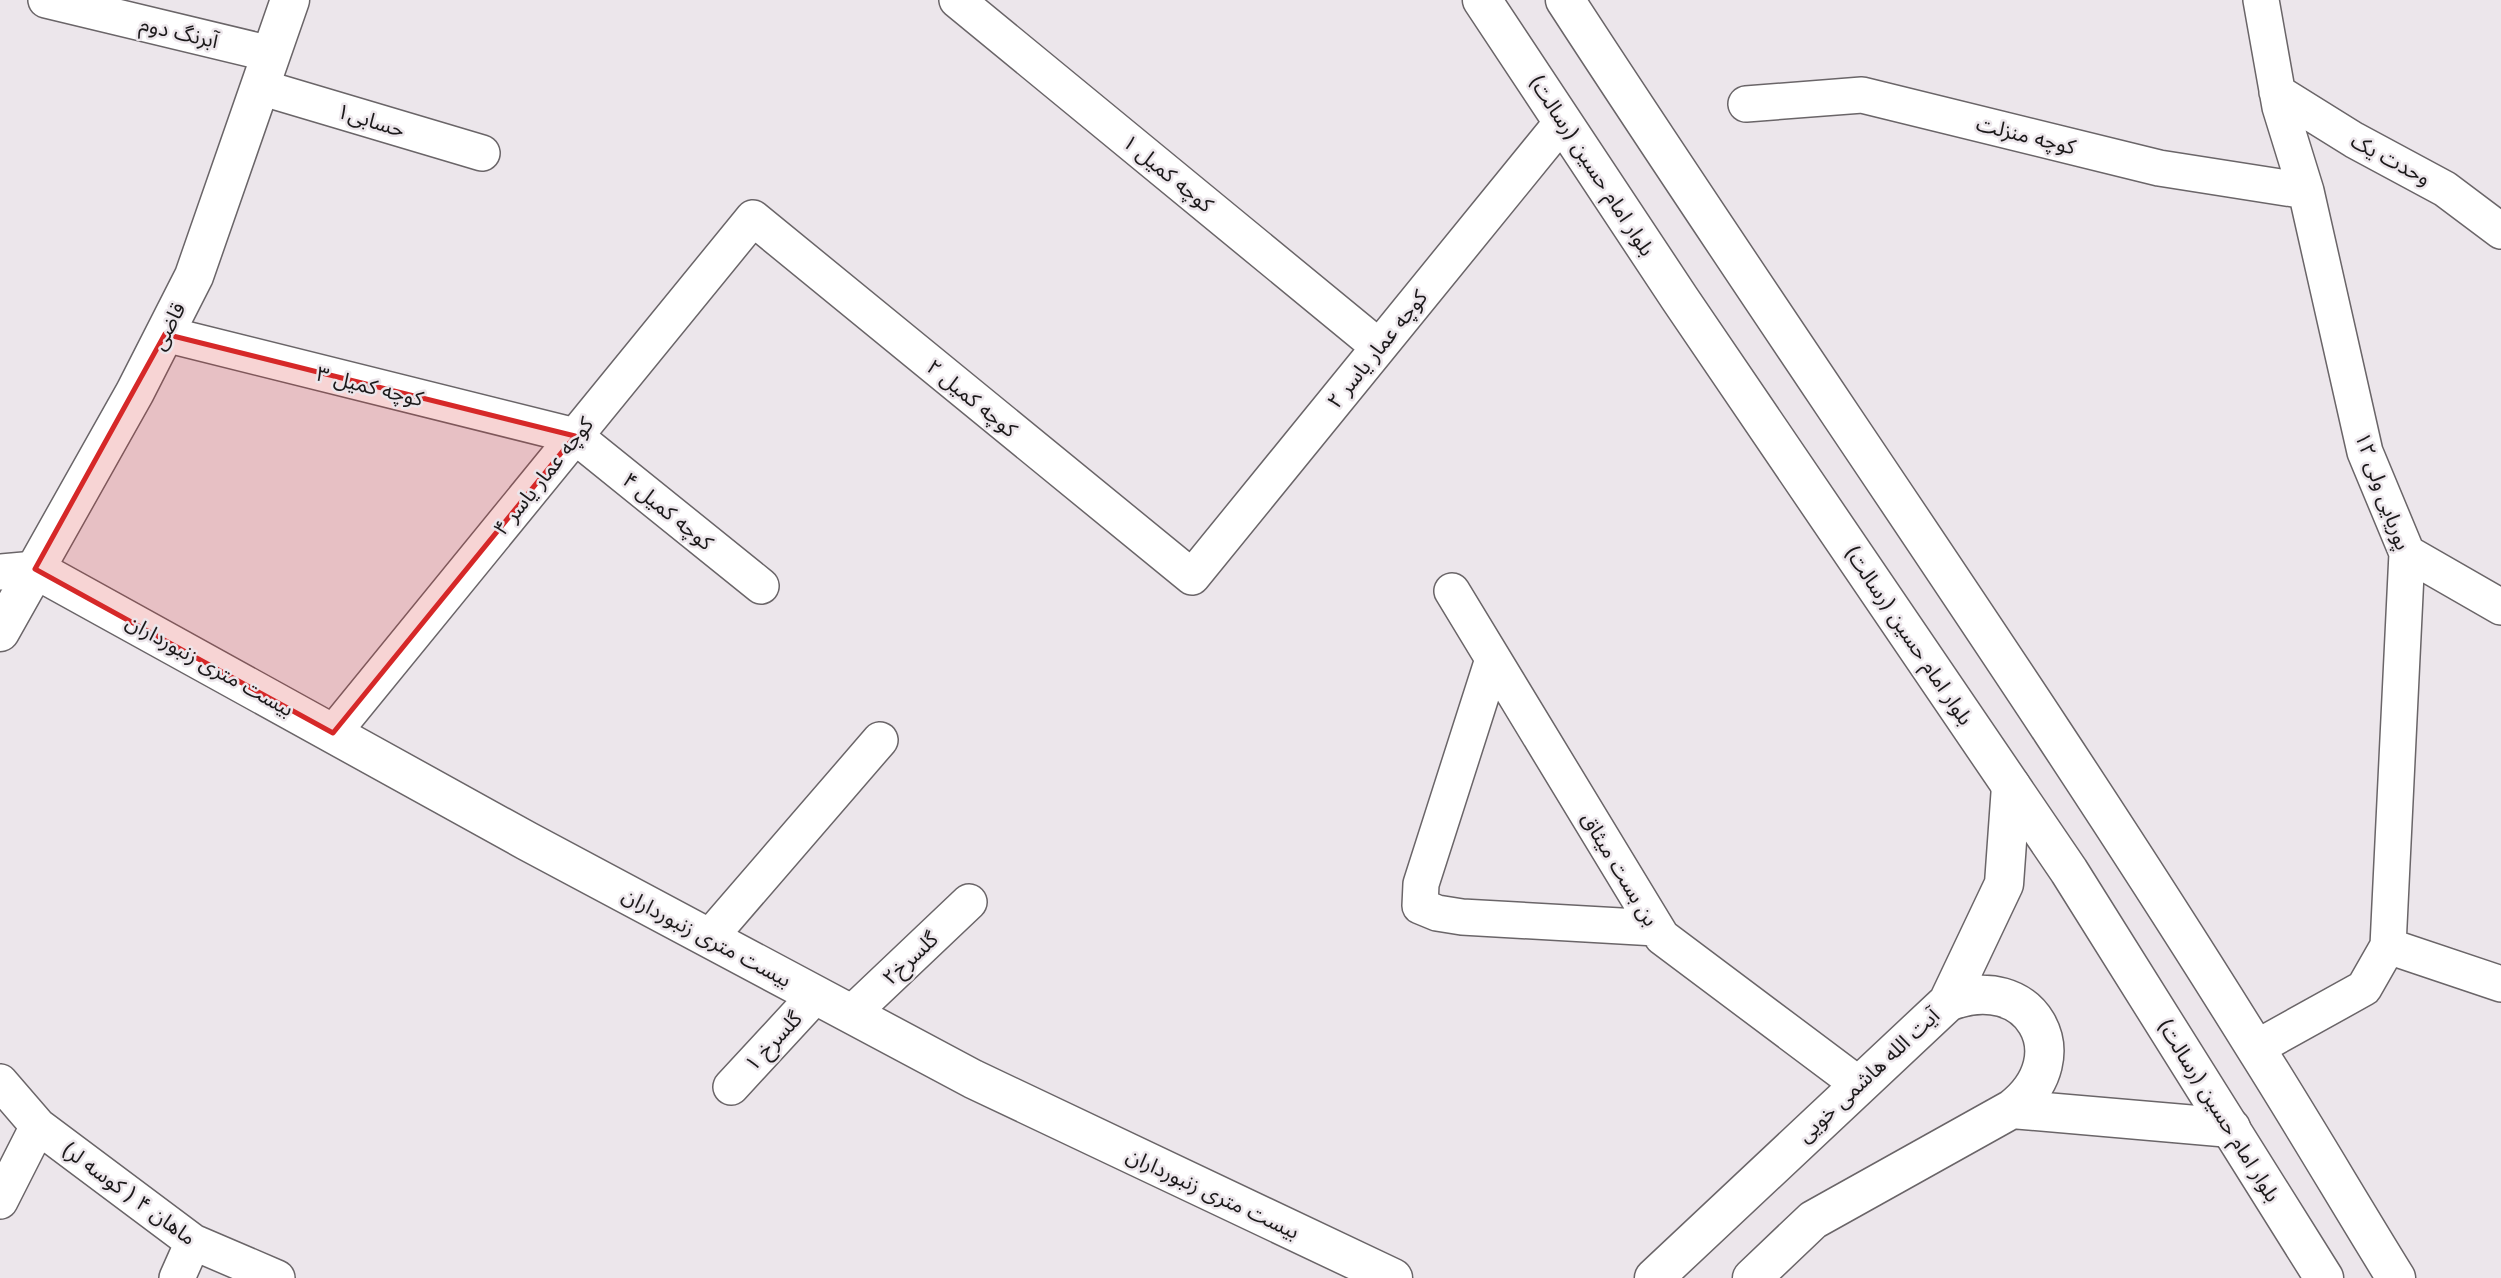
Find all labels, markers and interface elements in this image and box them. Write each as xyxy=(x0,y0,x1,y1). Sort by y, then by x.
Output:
street label: آبرنگ دوم xyxy=(136,11,222,57)
street label: بلوار امام حسین (رسالت) xyxy=(1521,70,1660,263)
street label: حسابی۱ xyxy=(334,98,408,142)
street label: کوچه منزلت xyxy=(1973,111,2079,161)
street label: وحدت یک xyxy=(2347,128,2435,190)
street label: کوچه کمیل ۱ xyxy=(1117,129,1218,218)
street label: کوچه عمار یاسر ۲ xyxy=(1322,285,1433,414)
street label: قاضی xyxy=(146,298,190,354)
street label: کوچه کمیل ۲ xyxy=(921,354,1022,443)
street label: کوچه کمیل ۳ xyxy=(314,361,426,412)
street label: کوچه عمار یاسر ۴ xyxy=(488,412,599,541)
street label: پوریایی ولی ۱۲ xyxy=(2349,429,2416,554)
street label: کوچه کمیل ۴ xyxy=(617,467,718,556)
street label: بلوار امام حسین (رسالت) xyxy=(1836,540,1978,732)
street label: بیست متری زنبورداران xyxy=(122,609,298,721)
street label: بن بست میثاق xyxy=(1576,808,1664,930)
street label: بیست متری زنبورداران xyxy=(618,882,796,992)
street label: گلسرخ۲ xyxy=(877,926,945,992)
street label: آیت الله هاشمی خویی xyxy=(1792,1002,1945,1147)
street label: گلسرخ ۱ xyxy=(739,1006,809,1078)
street label: بلوار امام حسین (رسالت) xyxy=(2149,1014,2286,1208)
street label: ماهان ۴ ( کوسه لر) xyxy=(57,1136,201,1250)
street label: بیست متری زنبورداران xyxy=(1123,1142,1303,1244)

